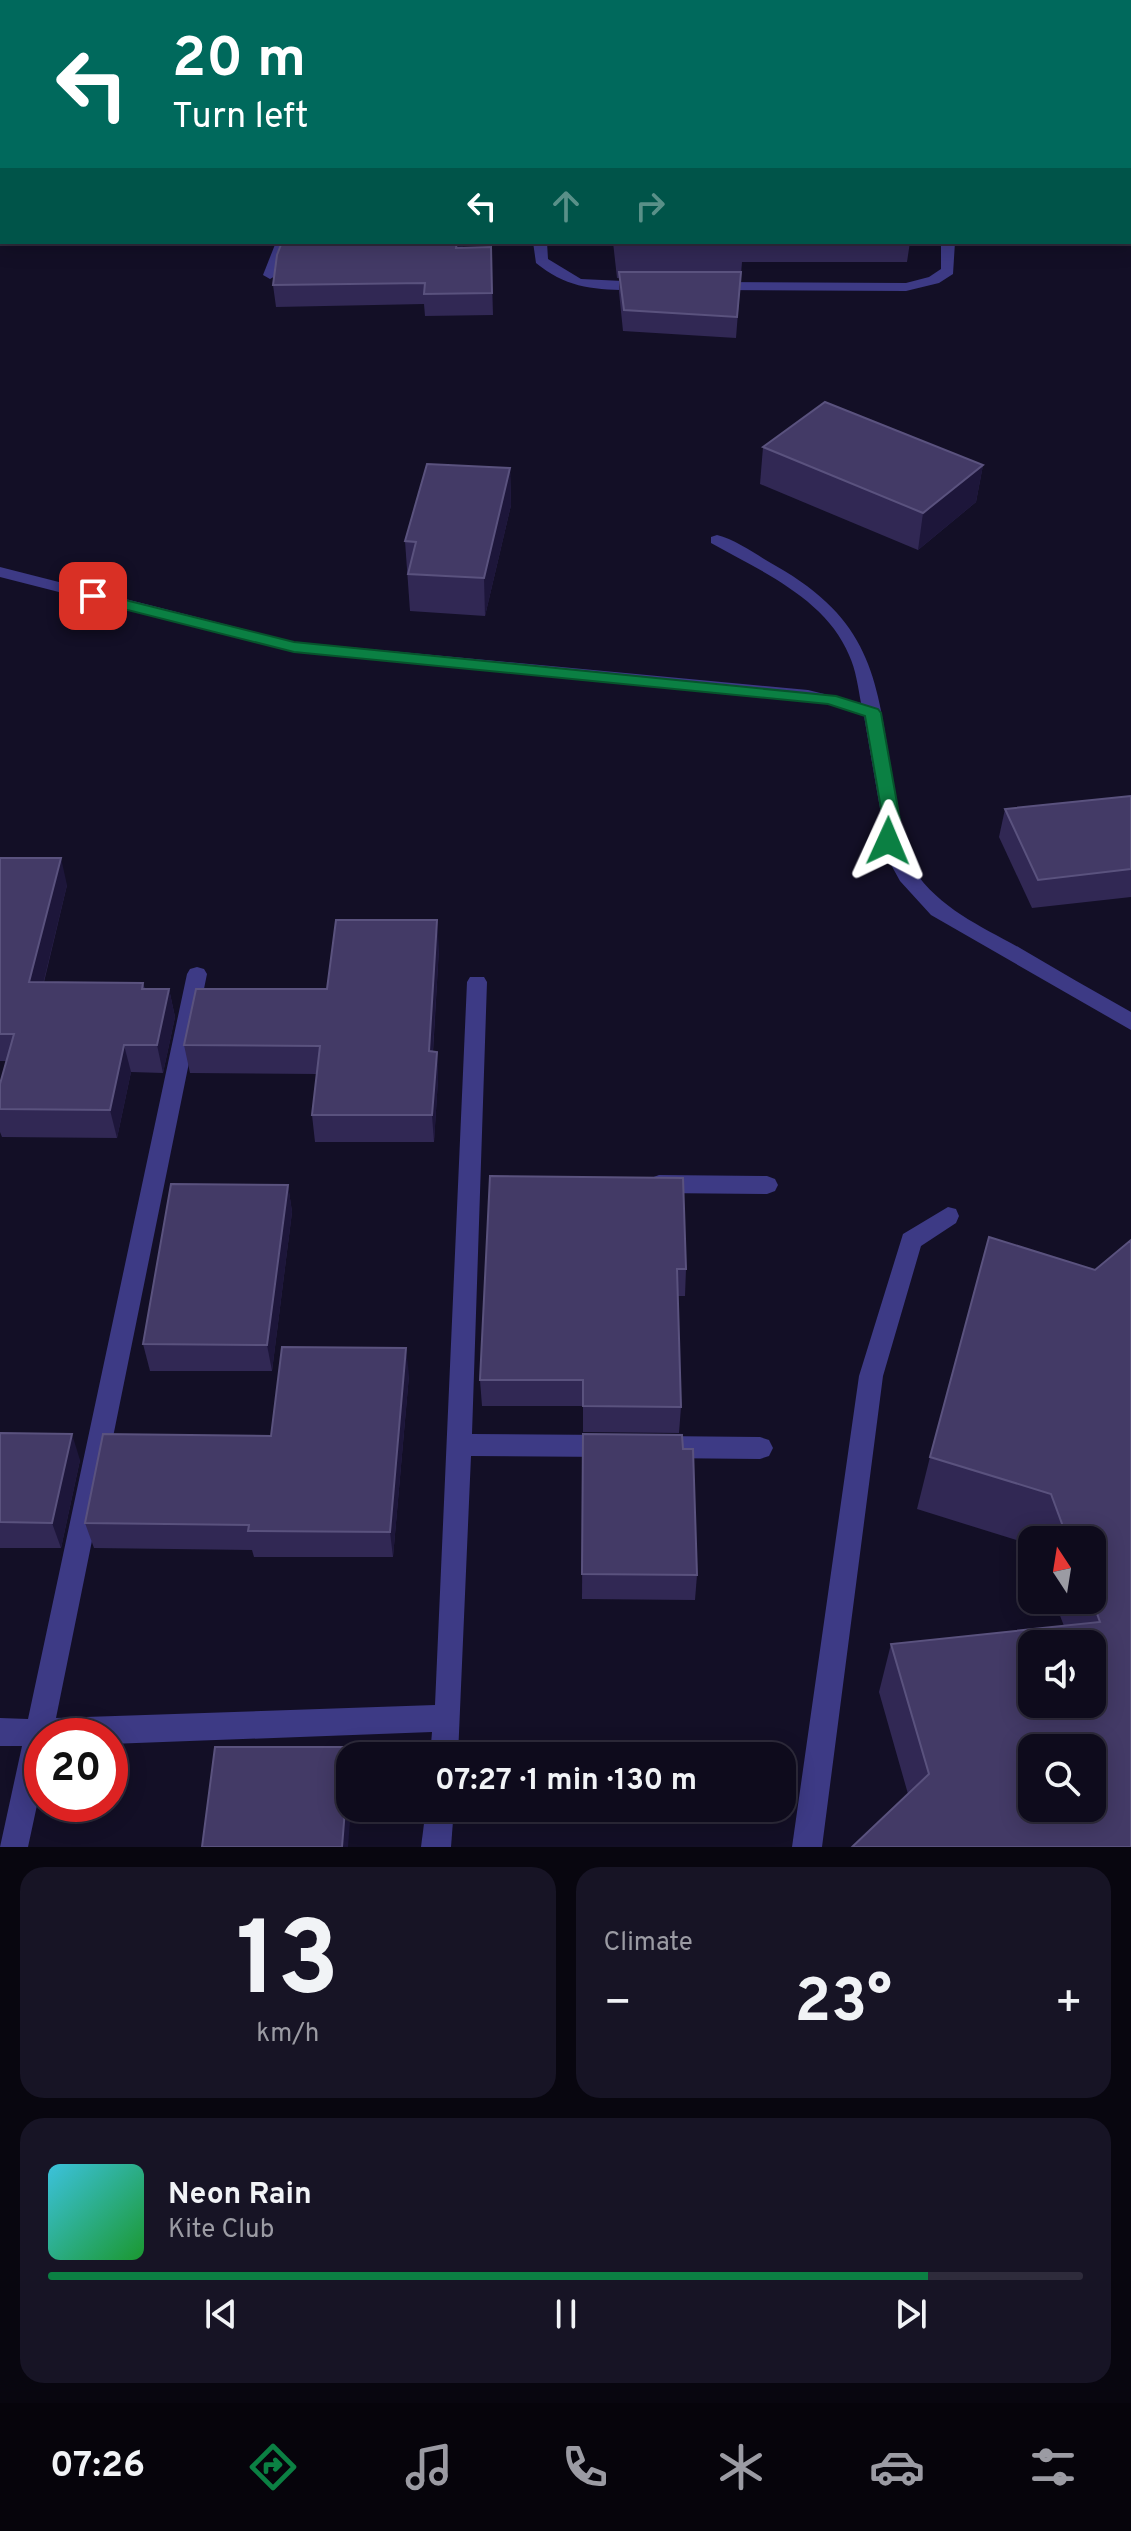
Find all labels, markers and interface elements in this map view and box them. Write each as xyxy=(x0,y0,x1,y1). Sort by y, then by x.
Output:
text: 20 m xyxy=(172,26,306,96)
icon: left xyxy=(40,32,144,136)
text: Turn left xyxy=(172,95,309,141)
icon: left xyxy=(460,184,504,228)
icon: ahead xyxy=(544,184,588,228)
icon: right xyxy=(628,184,672,228)
pin xyxy=(59,562,127,630)
icon: arrive xyxy=(71,574,115,618)
position arrow xyxy=(846,799,930,883)
north arrow xyxy=(1018,1526,1106,1614)
map controls xyxy=(1018,1526,1106,1822)
button: sound xyxy=(1018,1630,1106,1718)
speed limit sign: 20 xyxy=(24,1718,128,1822)
button: search xyxy=(1018,1734,1106,1822)
text: 07:27 · 1 min · 130 m xyxy=(435,1763,697,1800)
text: 13 xyxy=(236,1900,340,2032)
text: Climate xyxy=(604,1927,693,1960)
text: 23° xyxy=(794,1967,892,2043)
text: − xyxy=(604,1977,632,2033)
text: + xyxy=(1055,1977,1083,2033)
text: km/h xyxy=(256,2018,319,2051)
text: Neon Rain xyxy=(168,2177,312,2214)
text: Kite Club xyxy=(168,2214,274,2247)
icon: previous xyxy=(199,2292,243,2336)
icon: pause xyxy=(544,2292,588,2336)
icon: next xyxy=(889,2292,933,2336)
icon: directions xyxy=(245,2439,301,2495)
icon: music xyxy=(401,2439,457,2495)
icon: phone xyxy=(557,2439,613,2495)
icon: climate xyxy=(713,2439,769,2495)
icon: car xyxy=(869,2439,925,2495)
icon: filters xyxy=(1025,2439,1081,2495)
text: 07:26 xyxy=(50,2444,145,2490)

